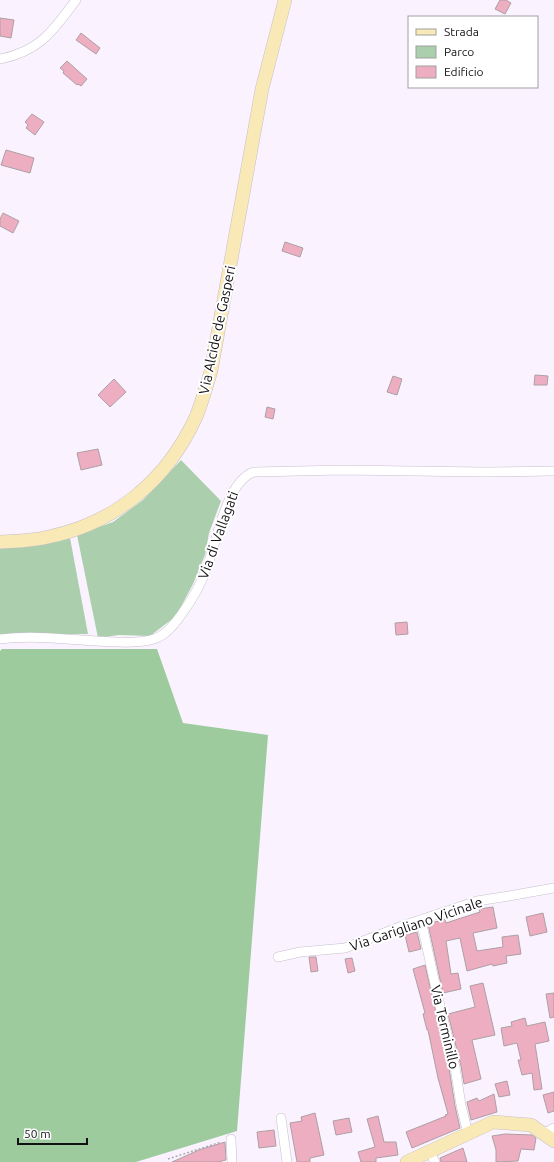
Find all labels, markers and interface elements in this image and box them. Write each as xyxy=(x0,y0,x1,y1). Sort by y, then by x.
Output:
legend xyxy=(408,16,538,88)
text: Strada xyxy=(444,25,479,38)
text: Parco xyxy=(444,45,474,58)
text: Edificio xyxy=(444,65,484,78)
street label: Via Alcide de Gasperi xyxy=(196,264,238,396)
street label: Via di Vallagati xyxy=(195,489,241,581)
street label: Via Garigliano Vicinale xyxy=(348,894,484,954)
street label: Via Terminillo xyxy=(428,983,462,1071)
scale bar xyxy=(18,1120,87,1146)
text: 50 m xyxy=(24,1127,51,1140)

